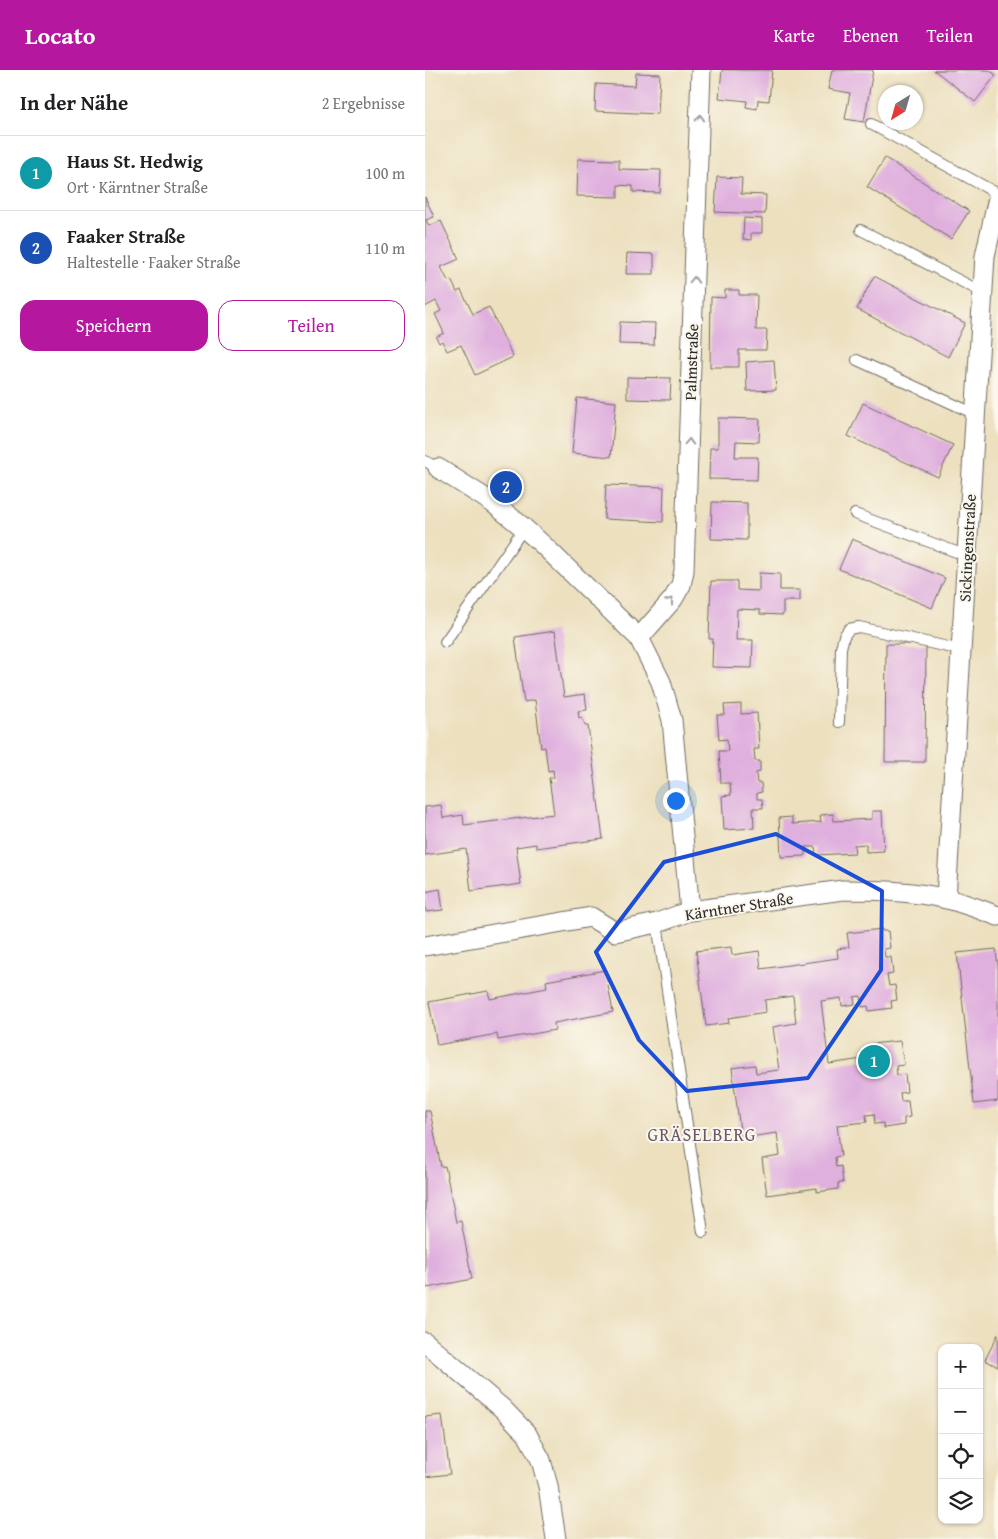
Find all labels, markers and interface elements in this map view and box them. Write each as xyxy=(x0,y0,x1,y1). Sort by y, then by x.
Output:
text: Locato xyxy=(25,18,96,53)
text: Karte xyxy=(774,22,815,49)
text: Ebenen xyxy=(843,22,899,49)
text: Teilen xyxy=(927,22,973,49)
north arrow xyxy=(878,85,923,130)
text: In der Nähe xyxy=(20,87,128,118)
text: 2 Ergebnisse xyxy=(322,91,405,115)
one-way arrow xyxy=(694,113,705,121)
text: Haus St. Hedwig xyxy=(67,147,203,175)
text: 1 xyxy=(32,161,40,185)
text: 100 m xyxy=(365,161,405,185)
text: Ort · Kärntner Straße xyxy=(67,175,208,199)
text: Faaker Straße xyxy=(67,222,185,250)
text: 2 xyxy=(32,236,40,260)
text: 110 m xyxy=(365,236,405,260)
text: Haltestelle · Faaker Straße xyxy=(67,250,241,274)
one-way arrow xyxy=(689,276,699,284)
button: Speichern xyxy=(20,300,208,351)
button: Teilen xyxy=(218,300,405,351)
street label: Palmstraße xyxy=(678,323,704,401)
one-way arrow xyxy=(683,438,694,446)
pin: 2 xyxy=(490,468,522,506)
street label: Sickingenstraße xyxy=(952,493,982,603)
one-way arrow xyxy=(665,598,673,607)
your location xyxy=(663,788,689,814)
street label: Kärntner Straße xyxy=(683,886,795,926)
pin: 1 xyxy=(858,1042,890,1080)
district label: GRÄSELBERG xyxy=(648,1121,756,1148)
map controls xyxy=(938,1344,983,1524)
button: + xyxy=(938,1344,983,1389)
button: − xyxy=(938,1389,983,1434)
button: locate xyxy=(938,1434,983,1479)
button: layers xyxy=(938,1479,983,1524)

